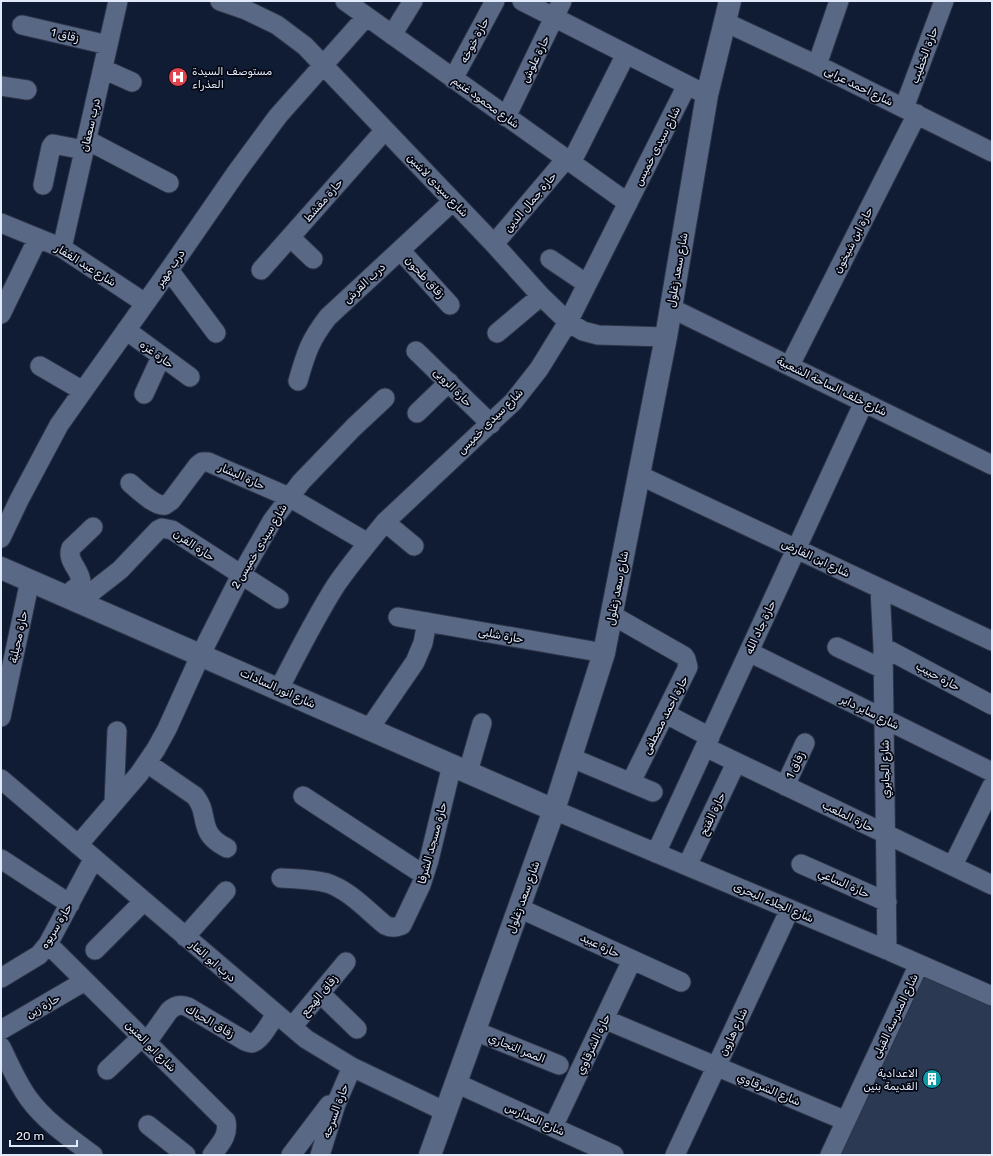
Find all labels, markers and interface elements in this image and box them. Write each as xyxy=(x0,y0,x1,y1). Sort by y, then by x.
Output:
street label: حارة خوخه xyxy=(457,15,493,66)
street label: حارة الخطيب xyxy=(908,25,941,85)
street label: زقاق 1 xyxy=(50,26,81,45)
street label: حارة علوش xyxy=(518,33,553,85)
street label: شارع احمد عرابى xyxy=(821,64,895,111)
place label: مستوصف السيدة العذراء xyxy=(192,65,272,91)
hospital icon: مستوصف السيدة العذراء xyxy=(167,66,189,88)
street label: شارع محمود غنيم xyxy=(448,74,522,133)
street label: درب سعفان xyxy=(78,97,103,153)
street label: شارع سيدى خميس xyxy=(632,104,685,189)
street label: شارع سيدى لاشين xyxy=(403,151,471,221)
street label: حارة جمال الدين xyxy=(502,170,559,235)
street label: حارة مقشط xyxy=(301,176,346,224)
street label: حارة ابن شيخون xyxy=(831,205,877,276)
street label: شارع سعد زغلول xyxy=(665,232,692,309)
street label: شارع عبد الغفار xyxy=(51,241,118,291)
street label: درب مهير xyxy=(152,247,188,290)
street label: زقاق طحون xyxy=(401,254,448,302)
street label: درب القرش xyxy=(341,261,388,306)
street label: حارة غزه xyxy=(137,338,176,371)
street label: شارع خلف الساحة الشعبية xyxy=(774,354,889,421)
street label: حارة الروبى xyxy=(430,365,475,410)
street label: شارع سيدى خميس xyxy=(455,386,527,458)
street label: حارة البشار xyxy=(216,460,267,492)
street label: شارع سيدى خميس 2 xyxy=(229,502,292,592)
street label: حارة الفرن xyxy=(171,527,217,564)
street label: شارع ابن الفارض xyxy=(779,537,852,582)
street label: شارع سعد زغلول xyxy=(604,550,633,627)
street label: حارة جاد الله xyxy=(742,598,779,656)
street label: حارة محيلبة xyxy=(7,609,30,664)
street label: حارة شلبى xyxy=(477,625,525,646)
street label: حارة حبيب xyxy=(914,659,962,694)
street label: شارع انور السادات xyxy=(237,666,317,713)
street label: حارة احمد مصطفى xyxy=(640,673,691,757)
street label: شارع ساير داير xyxy=(837,692,901,734)
street label: شارع الجابري xyxy=(878,740,895,798)
street label: زقاق 1 xyxy=(783,749,808,781)
street label: حارة الفتح xyxy=(697,790,730,839)
street label: حارة الملعب xyxy=(820,798,876,835)
street label: حارة مسجد الشرفا xyxy=(415,800,450,886)
street label: شارع سعد زغلول xyxy=(504,859,544,936)
street label: حارة الساعي xyxy=(815,866,872,903)
street label: شارع الجلاء البحرى xyxy=(731,880,816,927)
street label: حارة سريوه xyxy=(38,901,76,952)
street label: حارة عبيد xyxy=(578,931,622,960)
street label: درب ابو الغار xyxy=(186,937,238,986)
street label: زقاق الهجع xyxy=(298,972,342,1020)
street label: شارع المدرسة القبلى xyxy=(870,972,923,1061)
street label: حارة زين xyxy=(24,991,63,1021)
street label: زقاق الحباك xyxy=(183,1002,237,1041)
street label: شارع هارون xyxy=(717,1006,752,1059)
street label: حارة الشرقاوي xyxy=(574,1011,614,1077)
street label: شارع ابو العنين xyxy=(121,1018,179,1076)
street label: الممر التجاري xyxy=(486,1031,547,1067)
place label: الاعدادية القديمة بنين xyxy=(864,1067,918,1093)
building icon: الاعدادية القديمة بنين xyxy=(921,1068,943,1090)
street label: شارع الشرقاوي xyxy=(734,1070,802,1110)
street label: حارة السرجه xyxy=(320,1082,351,1140)
street label: شارع المدارس xyxy=(502,1100,567,1140)
scale bar xyxy=(10,1122,77,1148)
text: 20 m xyxy=(16,1129,44,1143)

